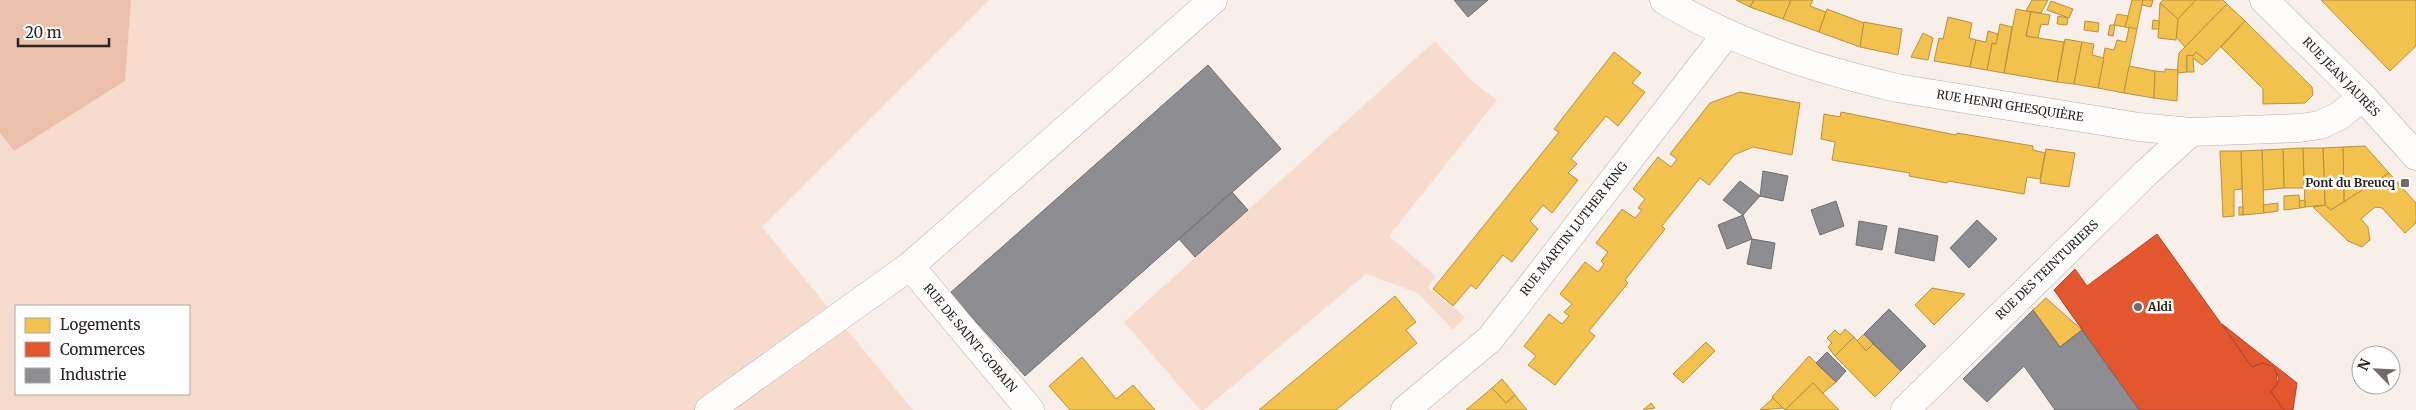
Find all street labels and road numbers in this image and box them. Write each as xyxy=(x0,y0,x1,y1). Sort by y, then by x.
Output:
street label: RUE JEAN JAURÈS xyxy=(2300,34,2383,119)
street label: RUE HENRI GHESQUIÈRE xyxy=(1936,86,2085,125)
street label: RUE MARTIN LUTHER KING xyxy=(1517,159,1631,299)
street label: RUE DES TEINTURIERS xyxy=(1992,217,2101,323)
street label: RUE DE SAINT-GOBAIN xyxy=(920,280,1021,396)

